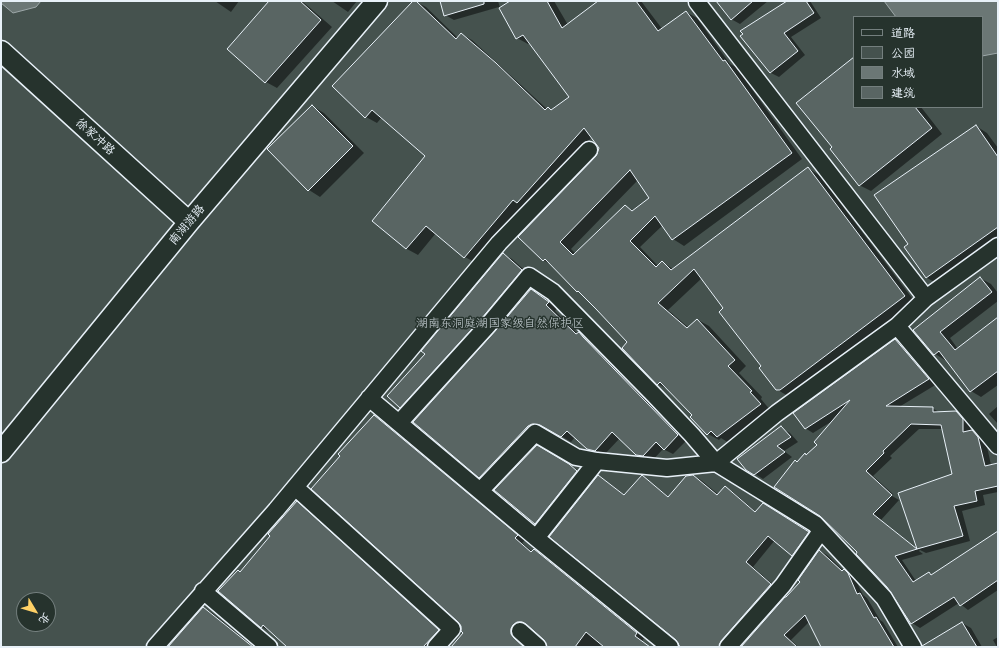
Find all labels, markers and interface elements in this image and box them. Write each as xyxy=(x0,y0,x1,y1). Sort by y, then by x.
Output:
legend xyxy=(853,16,983,108)
text: 道路 xyxy=(891,24,915,41)
text: 公园 xyxy=(891,44,915,61)
text: 水域 xyxy=(891,64,915,81)
text: 建筑 xyxy=(891,84,915,101)
street label: 徐家冲路 xyxy=(72,116,118,158)
street label: 南湖游路 xyxy=(166,202,208,248)
park label: 湖南东洞庭湖国家级自然保护区 xyxy=(416,317,584,331)
north arrow xyxy=(16,592,56,632)
text: 北 xyxy=(36,610,54,627)

